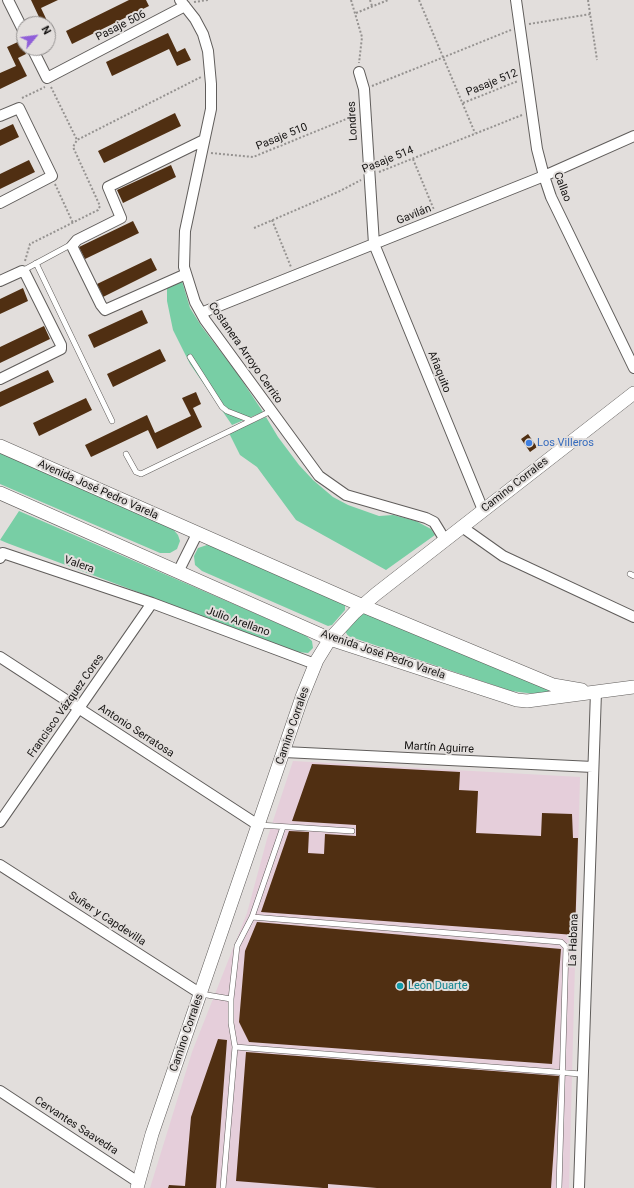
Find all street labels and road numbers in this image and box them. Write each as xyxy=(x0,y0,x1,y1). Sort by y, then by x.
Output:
street label: Pasaje 506 xyxy=(94,8,148,44)
street label: Pasaje 512 xyxy=(464,67,520,99)
street label: Londres xyxy=(345,101,361,141)
street label: Pasaje 510 xyxy=(254,121,310,153)
street label: Pasaje 514 xyxy=(360,144,416,176)
street label: Callao xyxy=(550,170,574,204)
street label: Gavilán xyxy=(395,202,433,228)
street label: Costanera Arroyo Cerrito xyxy=(205,300,285,406)
street label: Añaquito xyxy=(425,349,453,395)
street label: Camino Corrales xyxy=(479,455,551,515)
street label: Avenida José Pedro Varela xyxy=(36,457,160,523)
street label: Valera xyxy=(62,554,96,576)
street label: Julio Arellano xyxy=(204,604,272,640)
street label: Avenida José Pedro Varela xyxy=(319,627,447,683)
street label: Francisco Vázquez Cores xyxy=(25,652,107,760)
street label: Camino Corrales xyxy=(274,685,312,767)
street label: Antonio Serratosa xyxy=(96,702,176,760)
street label: Martín Aguirre xyxy=(404,740,474,756)
street label: Suñer y Capdevilla xyxy=(66,889,148,949)
street label: La Habana xyxy=(566,913,582,967)
street label: Camino Corrales xyxy=(168,992,206,1074)
street label: Cervantes Saavedra xyxy=(32,1094,120,1158)

